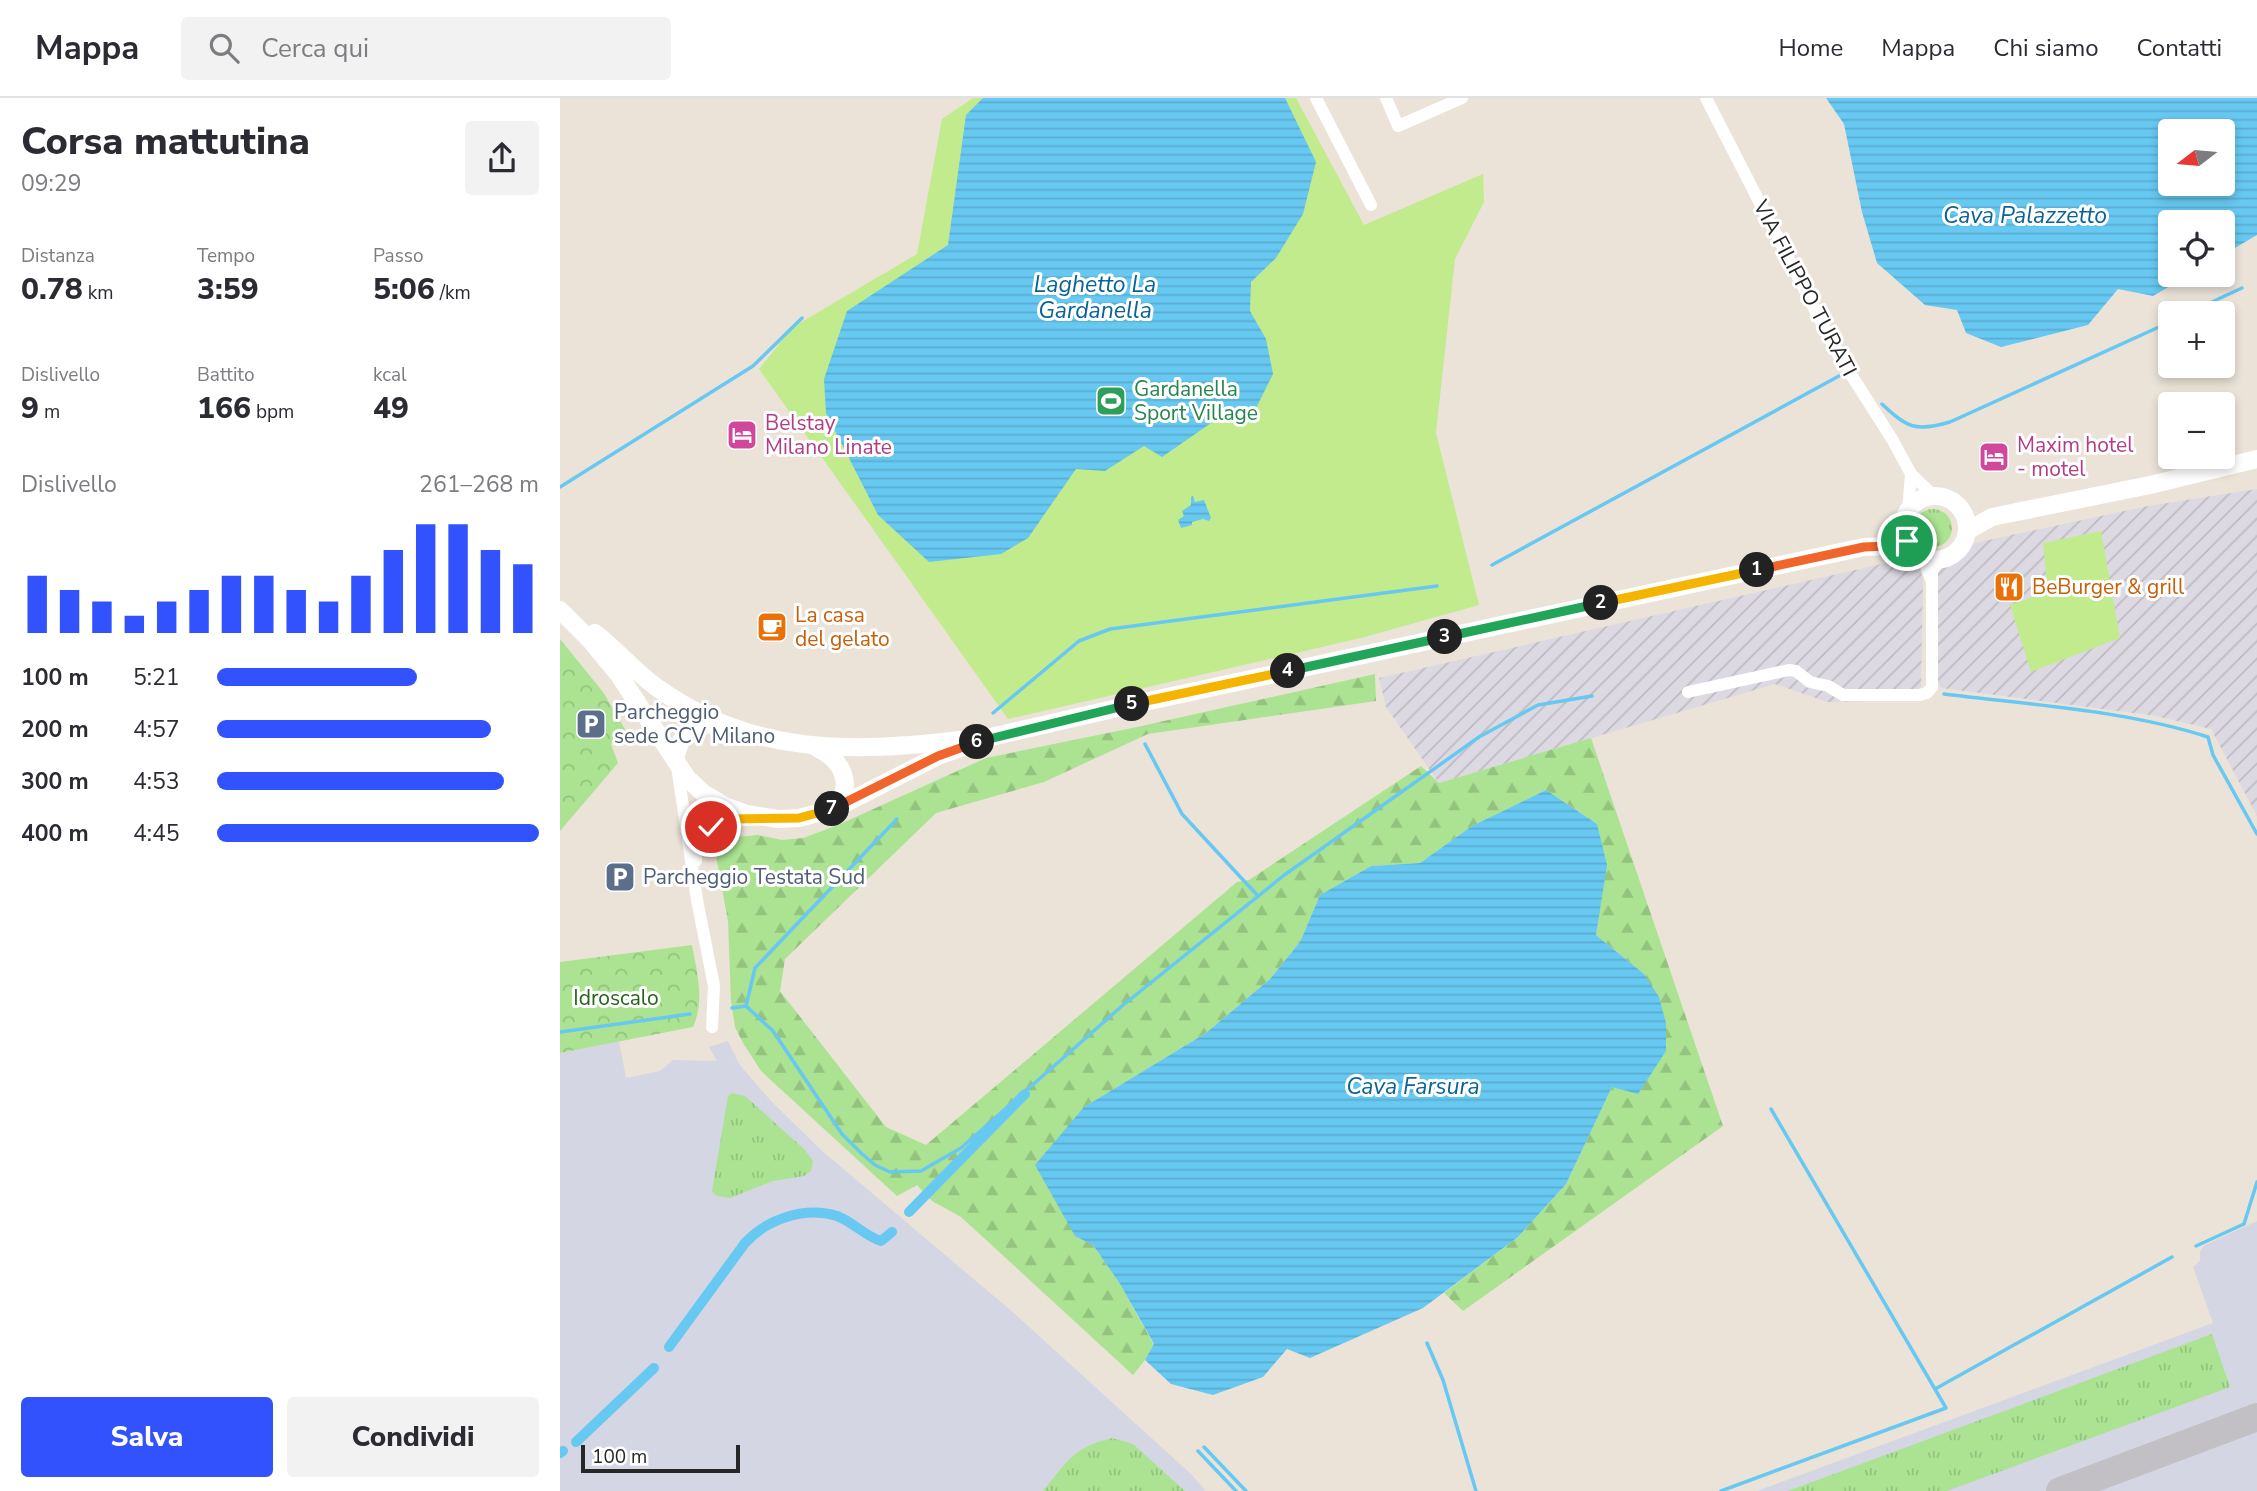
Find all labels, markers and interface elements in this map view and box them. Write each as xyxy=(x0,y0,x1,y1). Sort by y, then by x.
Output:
search box xyxy=(181,17,671,80)
text: Mappa xyxy=(35,26,139,71)
icon: search xyxy=(205,29,243,67)
text: Cerca qui xyxy=(261,31,369,66)
text: Home xyxy=(1778,32,1843,64)
text: Mappa xyxy=(1881,32,1955,64)
text: Chi siamo xyxy=(1993,32,2099,64)
text: Contatti xyxy=(2137,32,2222,64)
text: Corsa mattutina xyxy=(21,116,310,167)
north arrow xyxy=(2158,119,2235,196)
map controls xyxy=(2158,119,2235,469)
button: share xyxy=(465,121,539,195)
text: 09:29 xyxy=(21,168,81,199)
street label: VIA FILIPPO TURATI xyxy=(1746,194,1863,381)
water label: Cava Palazzetto xyxy=(1943,200,2107,231)
button: locate xyxy=(2158,210,2235,287)
text: Distanza xyxy=(21,243,95,269)
text: Tempo xyxy=(197,243,255,269)
text: Passo xyxy=(373,243,423,269)
text: 0.78 xyxy=(21,269,83,310)
text: 3:59 xyxy=(197,269,259,310)
text: 5:06 xyxy=(373,269,435,310)
water label: Laghetto La Gardanella xyxy=(1034,269,1156,326)
text: km xyxy=(83,280,113,306)
text: /km xyxy=(435,280,471,306)
button: + xyxy=(2158,301,2235,378)
text: Dislivello xyxy=(21,362,100,388)
text: Battito xyxy=(197,362,255,388)
text: kcal xyxy=(373,362,407,388)
place label: Gardanella Sport Village xyxy=(1134,375,1258,427)
sports icon: Gardanella Sport Village xyxy=(1094,384,1128,418)
text: 9 xyxy=(21,388,39,429)
text: 166 xyxy=(197,388,251,429)
text: 49 xyxy=(373,388,409,429)
button: − xyxy=(2158,392,2235,469)
text: m xyxy=(39,399,60,425)
text: bpm xyxy=(251,399,294,425)
place label: Belstay Milano Linate xyxy=(765,409,892,461)
hotel icon: Belstay Milano Linate xyxy=(725,418,759,452)
place label: Maxim hotel - motel xyxy=(2017,431,2134,483)
hotel icon: Maxim hotel - motel xyxy=(1977,440,2011,474)
text: Dislivello xyxy=(21,469,117,500)
text: 261–268 m xyxy=(419,469,539,500)
pin xyxy=(1877,511,1937,571)
icon: arrive xyxy=(1888,522,1926,560)
pin: 1 xyxy=(1740,552,1774,588)
text: 1 xyxy=(1751,556,1762,582)
restaurant icon: BeBurger & grill xyxy=(1992,570,2026,604)
place label: BeBurger & grill xyxy=(2032,573,2185,601)
pin: 2 xyxy=(1584,586,1618,620)
text: 2 xyxy=(1595,589,1606,615)
place label: La casa del gelato xyxy=(795,601,890,653)
cafe icon: La casa del gelato xyxy=(755,610,789,644)
pin: 3 xyxy=(1428,620,1463,654)
text: 3 xyxy=(1439,623,1450,649)
pin: 4 xyxy=(1270,654,1306,688)
text: 4 xyxy=(1282,657,1293,683)
text: 100 m xyxy=(21,662,89,693)
text: 5:21 xyxy=(133,662,180,693)
pin: 5 xyxy=(1114,686,1150,722)
text: 5 xyxy=(1126,690,1137,716)
place label: Parcheggio sede CCV Milano xyxy=(614,698,775,750)
parking icon: Parcheggio sede CCV Milano xyxy=(574,707,608,741)
text: 200 m xyxy=(21,714,89,745)
text: 4:57 xyxy=(133,714,180,745)
pin: 6 xyxy=(960,724,994,760)
text: 6 xyxy=(971,728,982,754)
text: 300 m xyxy=(21,766,89,797)
text: 4:53 xyxy=(133,766,180,797)
pin: 7 xyxy=(814,792,850,826)
text: 7 xyxy=(826,795,837,821)
pin xyxy=(681,797,741,857)
icon: check xyxy=(692,808,730,846)
text: 400 m xyxy=(21,818,89,849)
text: 4:45 xyxy=(133,818,180,849)
parking icon: Parcheggio Testata Sud xyxy=(603,860,637,894)
place label: Parcheggio Testata Sud xyxy=(643,863,865,891)
park label: Idroscalo xyxy=(573,984,659,1012)
water label: Cava Farsura xyxy=(1346,1071,1480,1102)
button: Salva xyxy=(21,1397,273,1477)
button: Condividi xyxy=(287,1397,539,1477)
scale bar xyxy=(581,1442,740,1474)
text: 100 m xyxy=(592,1444,647,1470)

